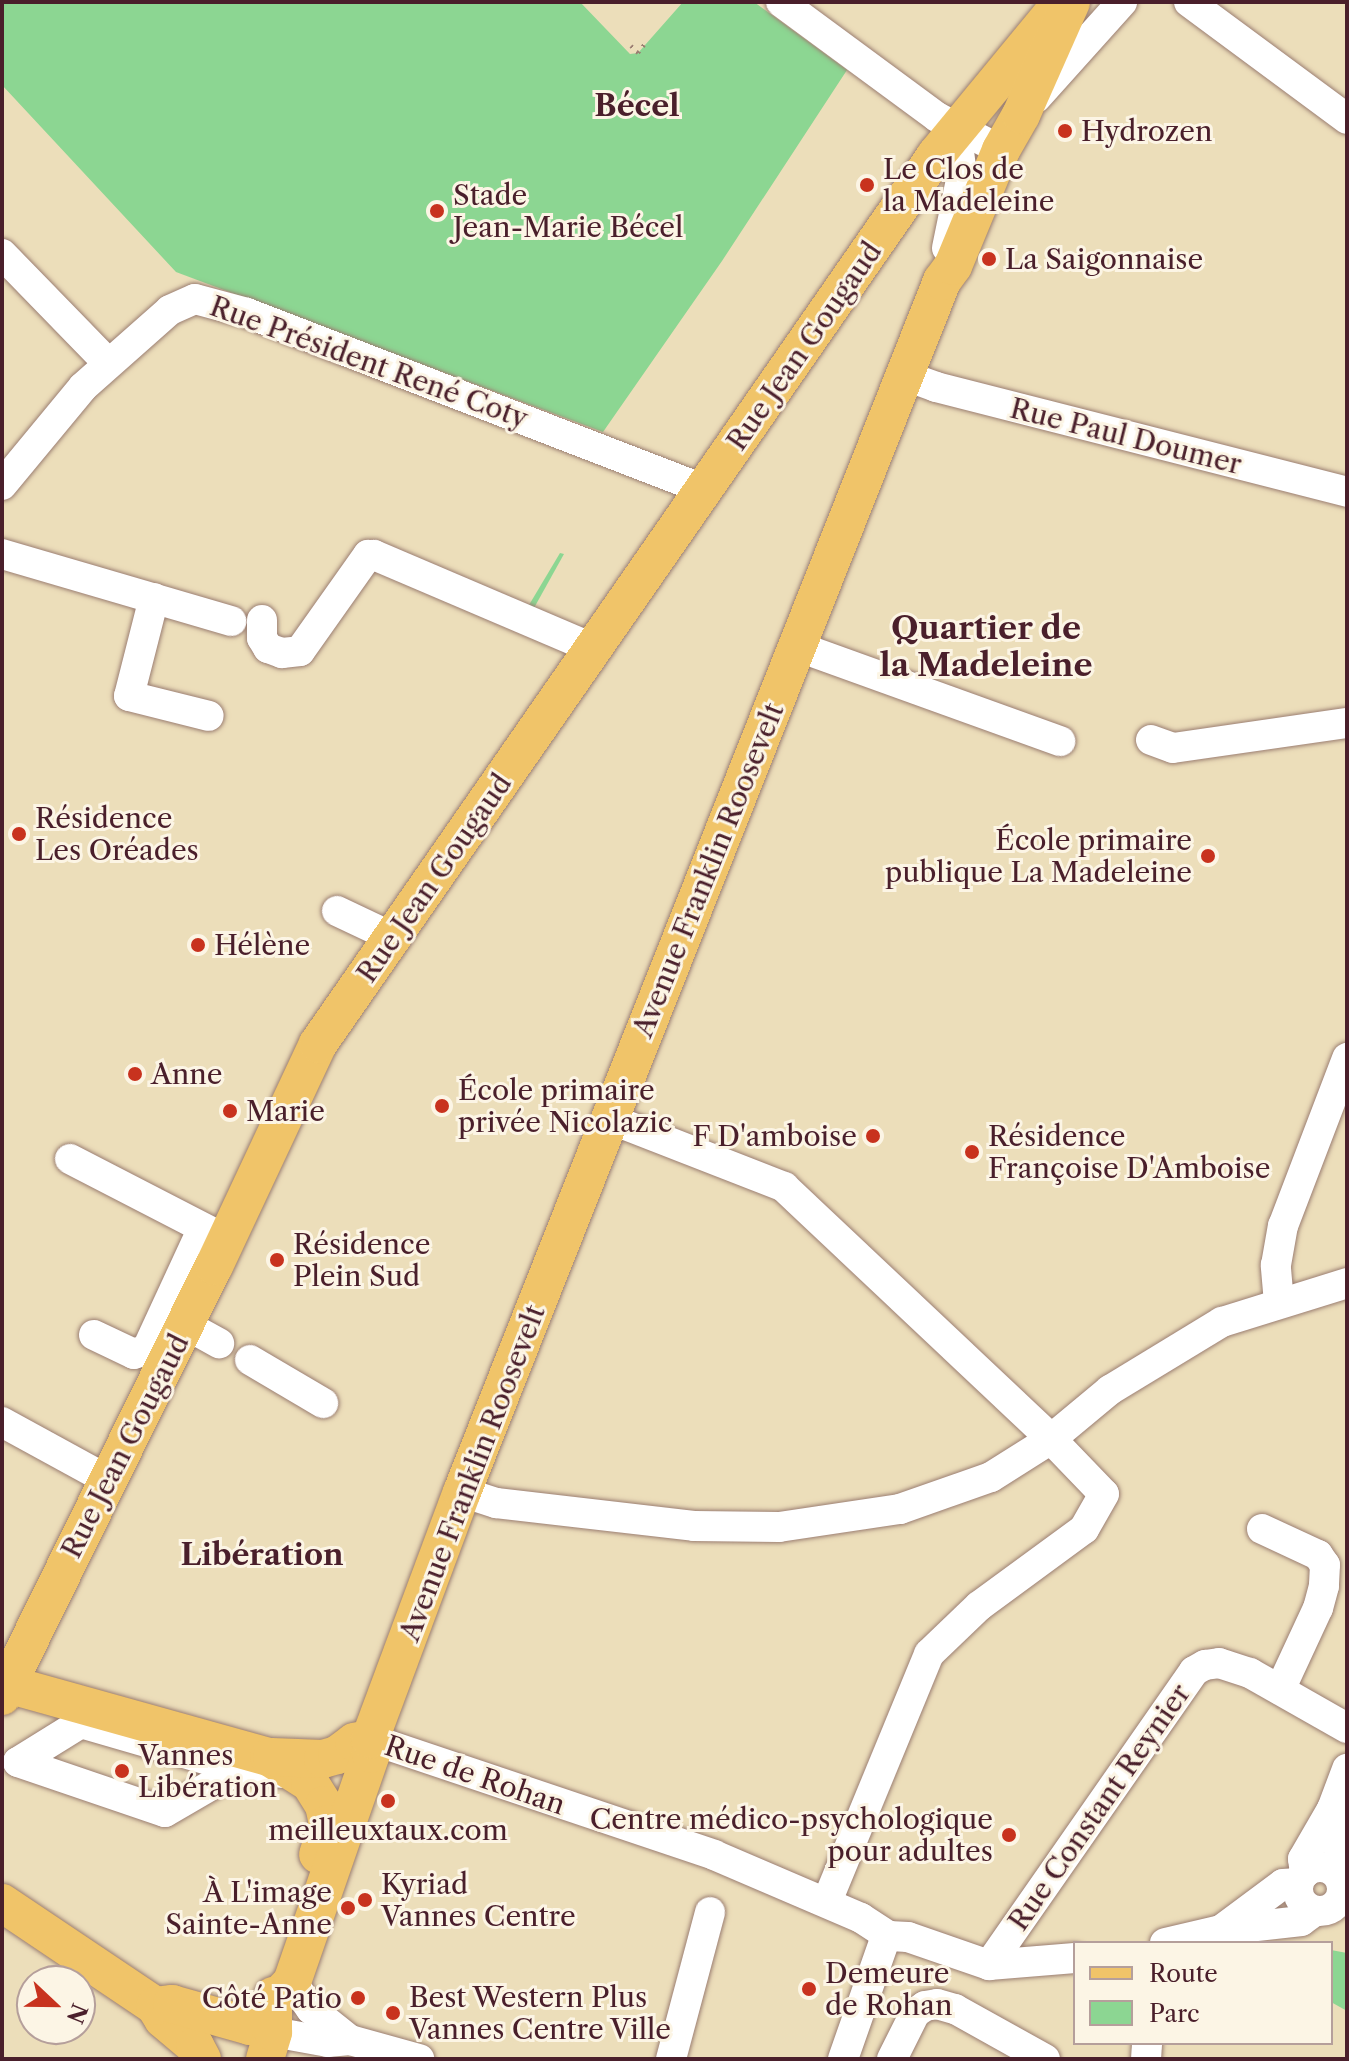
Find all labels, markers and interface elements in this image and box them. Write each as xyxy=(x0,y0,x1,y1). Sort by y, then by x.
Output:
district label: Bécel xyxy=(594,88,680,124)
place label: Hydrozen xyxy=(1081,114,1212,148)
marker: Hydrozen xyxy=(1056,122,1074,140)
place label: Le Clos de la Madeleine xyxy=(883,152,1055,218)
marker: Le Clos de la Madeleine xyxy=(858,176,876,194)
place label: Stade Jean-Marie Bécel xyxy=(453,178,683,244)
marker: Stade Jean-Marie Bécel xyxy=(428,202,446,220)
street label: Rue Jean Gougaud xyxy=(720,235,888,457)
place label: La Saigonnaise xyxy=(1005,242,1204,276)
marker: La Saigonnaise xyxy=(980,250,998,268)
street label: Rue Président René Coty xyxy=(206,289,532,435)
street label: Rue Paul Doumer xyxy=(1007,391,1245,481)
district label: Quartier de la Madeleine xyxy=(879,610,1093,685)
street label: Avenue Franklin Roosevelt xyxy=(626,698,790,1042)
street label: Rue Jean Gougaud xyxy=(350,767,518,989)
place label: Résidence Les Oréades xyxy=(35,801,199,867)
place label: École primaire publique La Madeleine xyxy=(885,823,1192,889)
marker: Résidence Les Oréades xyxy=(10,825,28,843)
marker: École primaire publique La Madeleine xyxy=(1199,847,1217,865)
place label: Hélène xyxy=(214,928,310,962)
marker: Hélène xyxy=(189,936,207,954)
place label: Anne xyxy=(151,1057,222,1091)
marker: Anne xyxy=(126,1065,144,1083)
place label: École primaire privée Nicolazic xyxy=(458,1073,673,1139)
place label: Marie xyxy=(246,1094,325,1128)
marker: École primaire privée Nicolazic xyxy=(433,1097,451,1115)
marker: Marie xyxy=(221,1102,239,1120)
place label: F D'amboise xyxy=(692,1119,857,1153)
place label: Résidence Françoise D'Amboise xyxy=(988,1119,1270,1185)
marker: F D'amboise xyxy=(864,1127,882,1145)
marker: Résidence Françoise D'Amboise xyxy=(963,1143,981,1161)
place label: Résidence Plein Sud xyxy=(293,1227,430,1293)
marker: Résidence Plein Sud xyxy=(268,1251,286,1269)
street label: Avenue Franklin Roosevelt xyxy=(392,1300,552,1646)
street label: Rue Jean Gougaud xyxy=(54,1329,196,1563)
district label: Libération xyxy=(180,1537,344,1573)
street label: Rue Constant Reynier xyxy=(1001,1677,1197,1937)
street label: Rue de Rohan xyxy=(381,1728,569,1822)
place label: Vannes Libération xyxy=(138,1738,277,1804)
marker: Vannes Libération xyxy=(113,1762,131,1780)
marker: meilleuxtaux.com xyxy=(379,1792,397,1810)
place label: Centre médico-psychologique pour adultes xyxy=(590,1802,993,1868)
place label: meilleuxtaux.com xyxy=(268,1813,508,1847)
marker: Centre médico-psychologique pour adultes xyxy=(1000,1826,1018,1844)
place label: Kyriad Vannes Centre xyxy=(381,1867,576,1933)
place label: À L'image Sainte-Anne xyxy=(165,1875,332,1941)
marker: Kyriad Vannes Centre xyxy=(356,1891,374,1909)
marker: À L'image Sainte-Anne xyxy=(339,1899,357,1917)
legend xyxy=(1073,1941,1333,2045)
place label: Demeure de Rohan xyxy=(825,1956,952,2022)
text: Route xyxy=(1149,1959,1218,1988)
north arrow xyxy=(16,1965,96,2045)
place label: Best Western Plus Vannes Centre Ville xyxy=(409,1980,672,2046)
marker: Demeure de Rohan xyxy=(800,1980,818,1998)
place label: Côté Patio xyxy=(202,1981,342,2015)
marker: Côté Patio xyxy=(349,1989,367,2007)
text: Parc xyxy=(1149,1999,1200,2028)
text: N xyxy=(61,2000,93,2027)
marker: Best Western Plus Vannes Centre Ville xyxy=(384,2004,402,2022)

